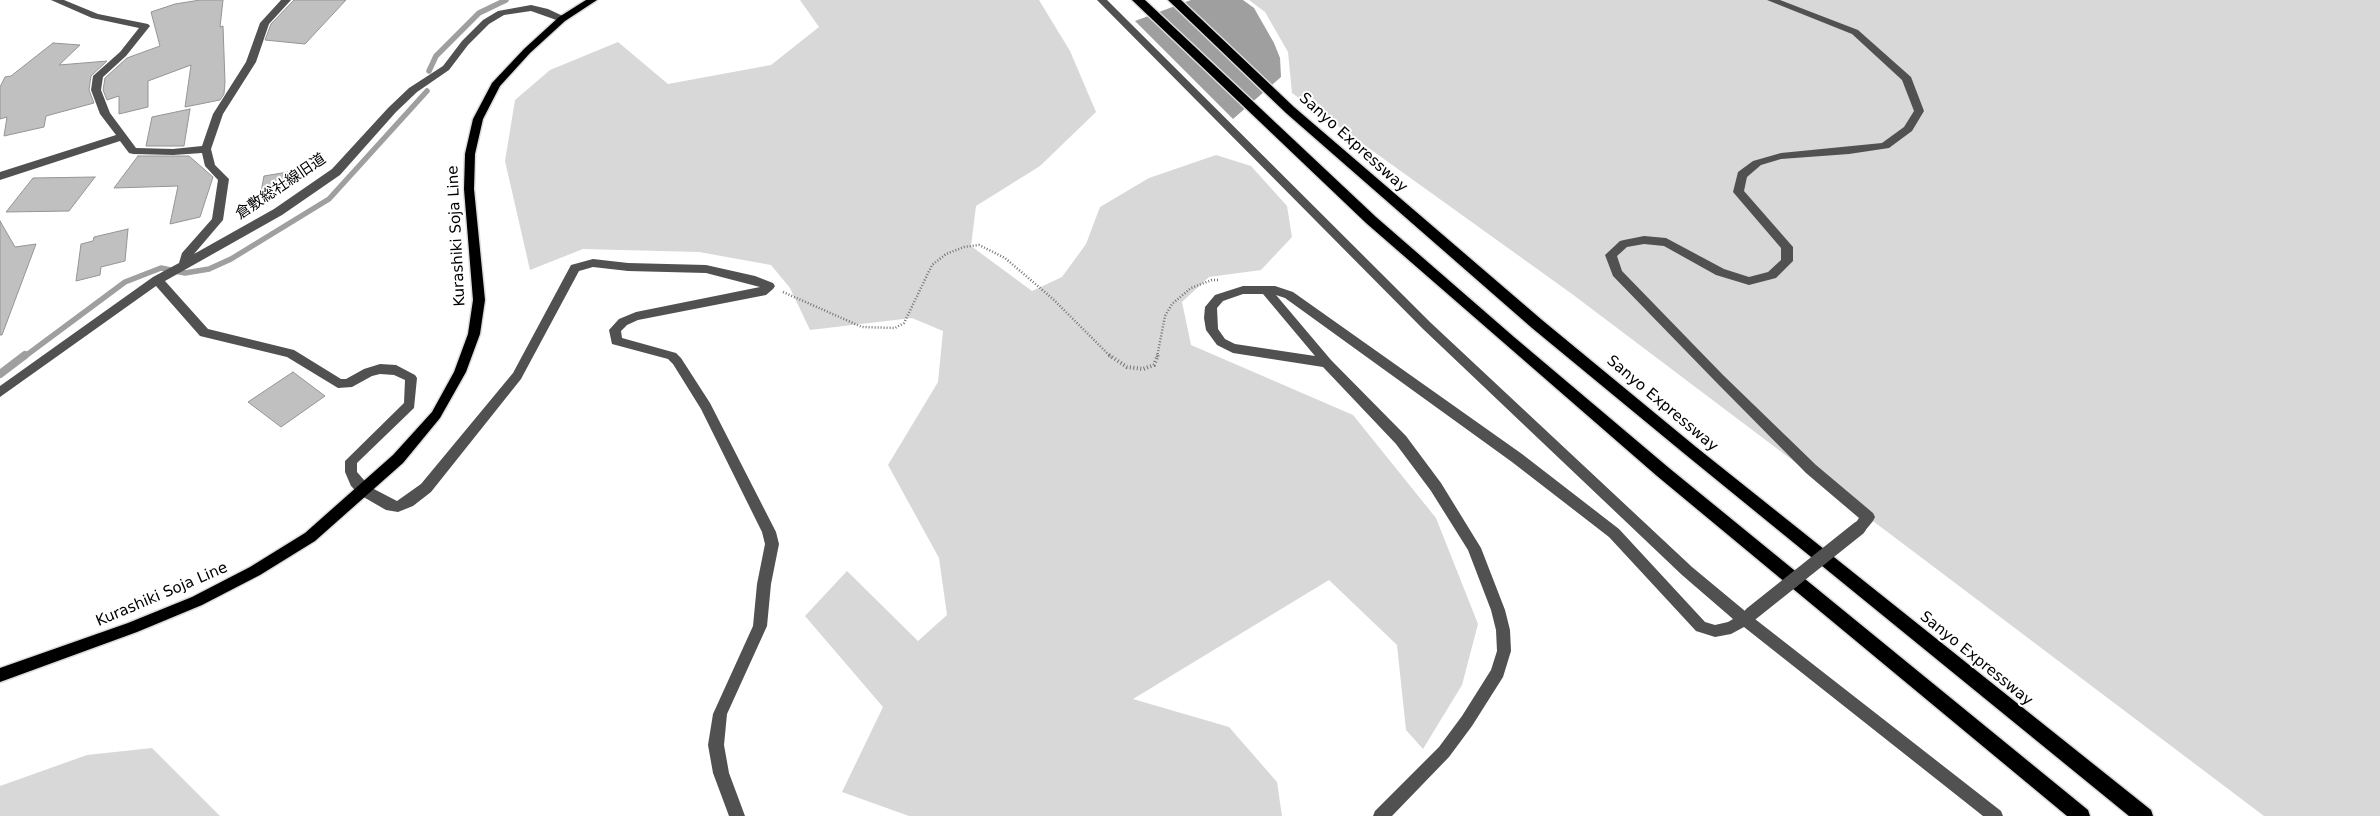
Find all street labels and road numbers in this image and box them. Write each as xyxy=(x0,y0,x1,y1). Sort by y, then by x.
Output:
street label: Sanyo Expressway xyxy=(1295,89,1411,197)
street label: 倉敷総社線旧道 xyxy=(232,150,330,224)
street label: Kurashiki Soja Line xyxy=(444,165,470,307)
street label: Sanyo Expressway xyxy=(1603,352,1721,456)
street label: Kurashiki Soja Line xyxy=(94,559,230,631)
street label: Sanyo Expressway xyxy=(1916,608,2036,710)

